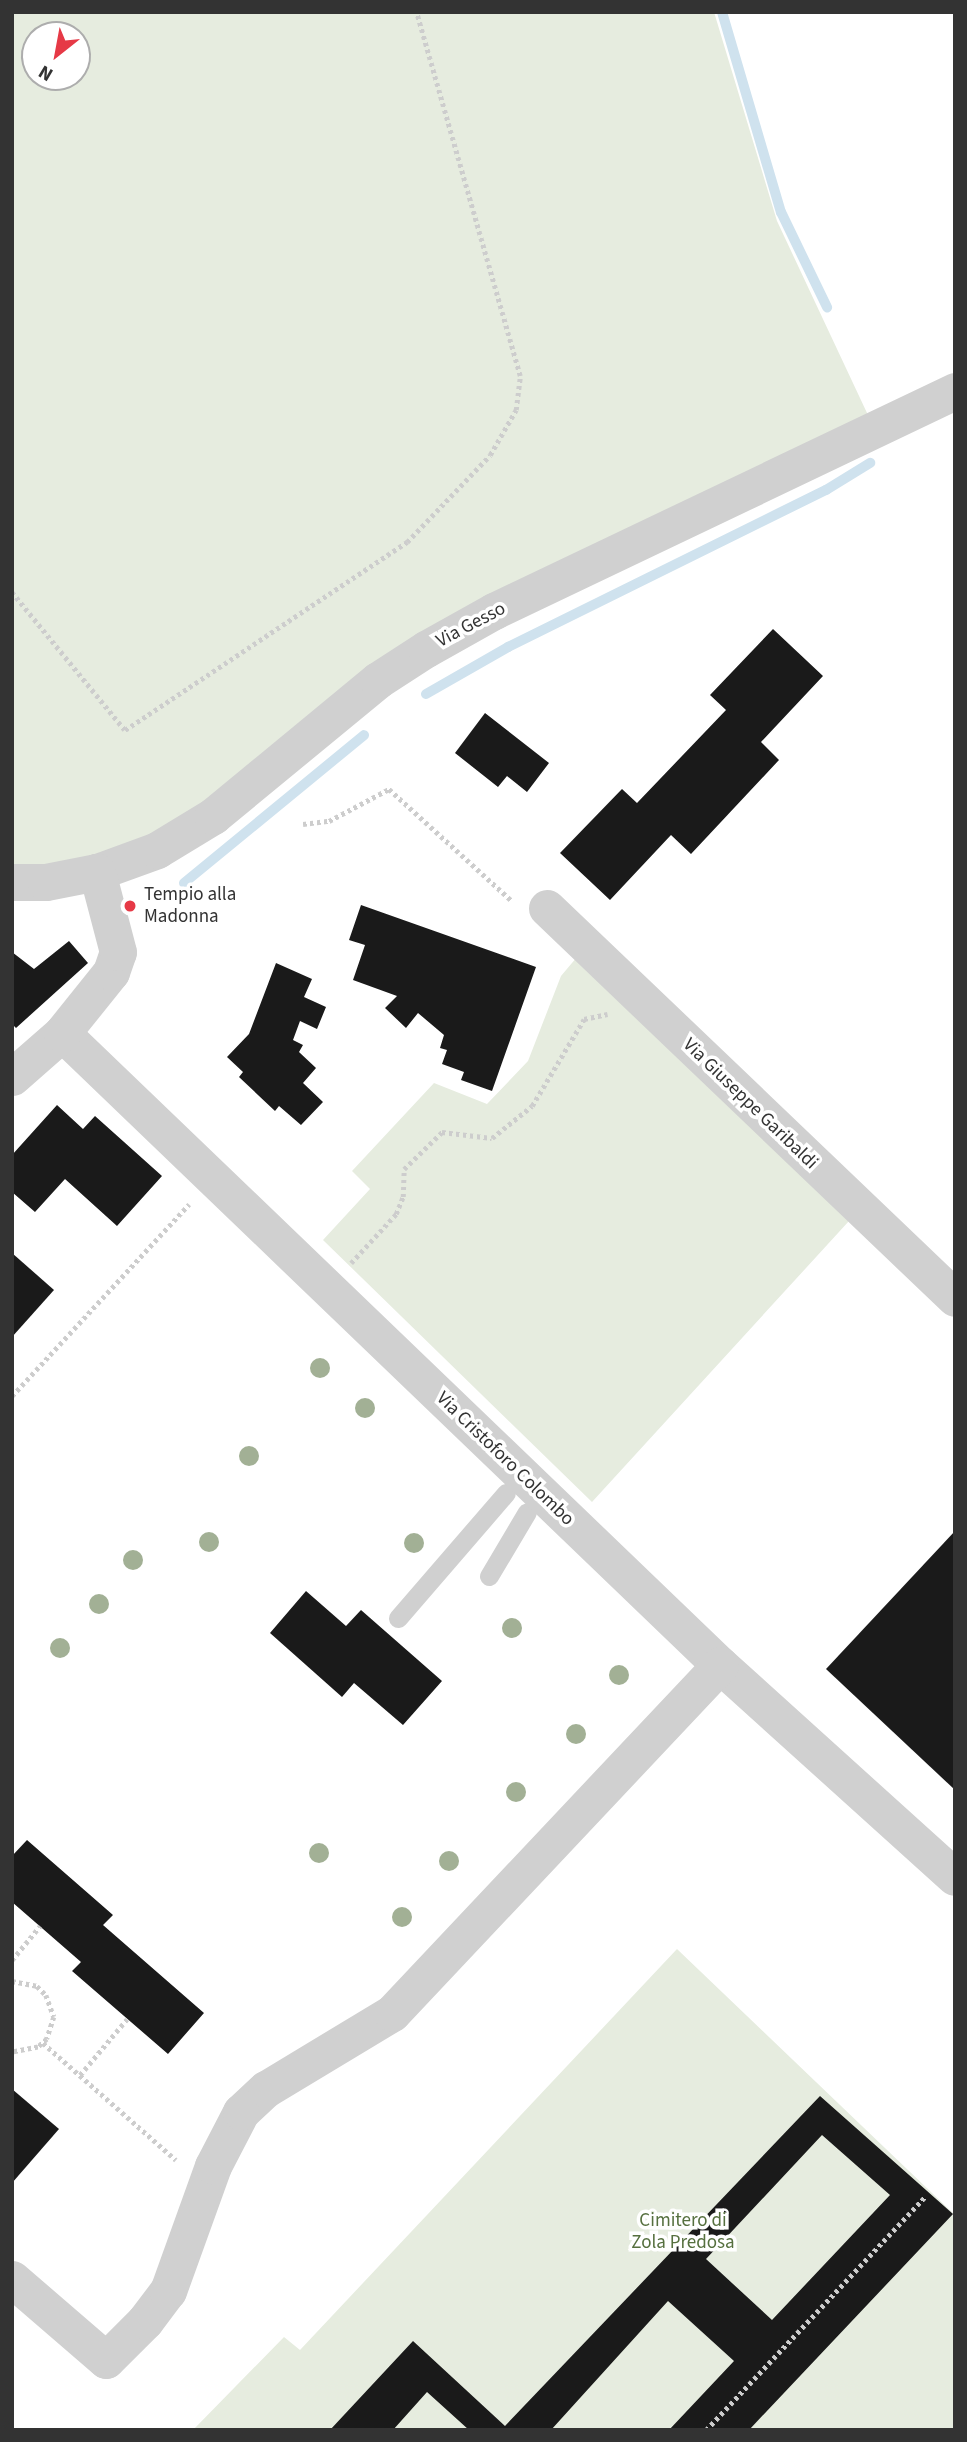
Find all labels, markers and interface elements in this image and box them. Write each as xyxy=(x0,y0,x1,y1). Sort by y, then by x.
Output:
north arrow xyxy=(21,21,91,91)
text: N xyxy=(34,58,58,88)
street label: Via Gesso xyxy=(432,597,510,653)
place label: Tempio alla Madonna xyxy=(144,884,236,928)
marker: Tempio alla Madonna xyxy=(122,898,138,914)
street label: Via Giuseppe Garibaldi xyxy=(678,1034,822,1174)
street label: Via Cristoforo Colombo xyxy=(431,1387,579,1531)
park label: Cimitero di Zola Predosa xyxy=(631,2210,735,2254)

